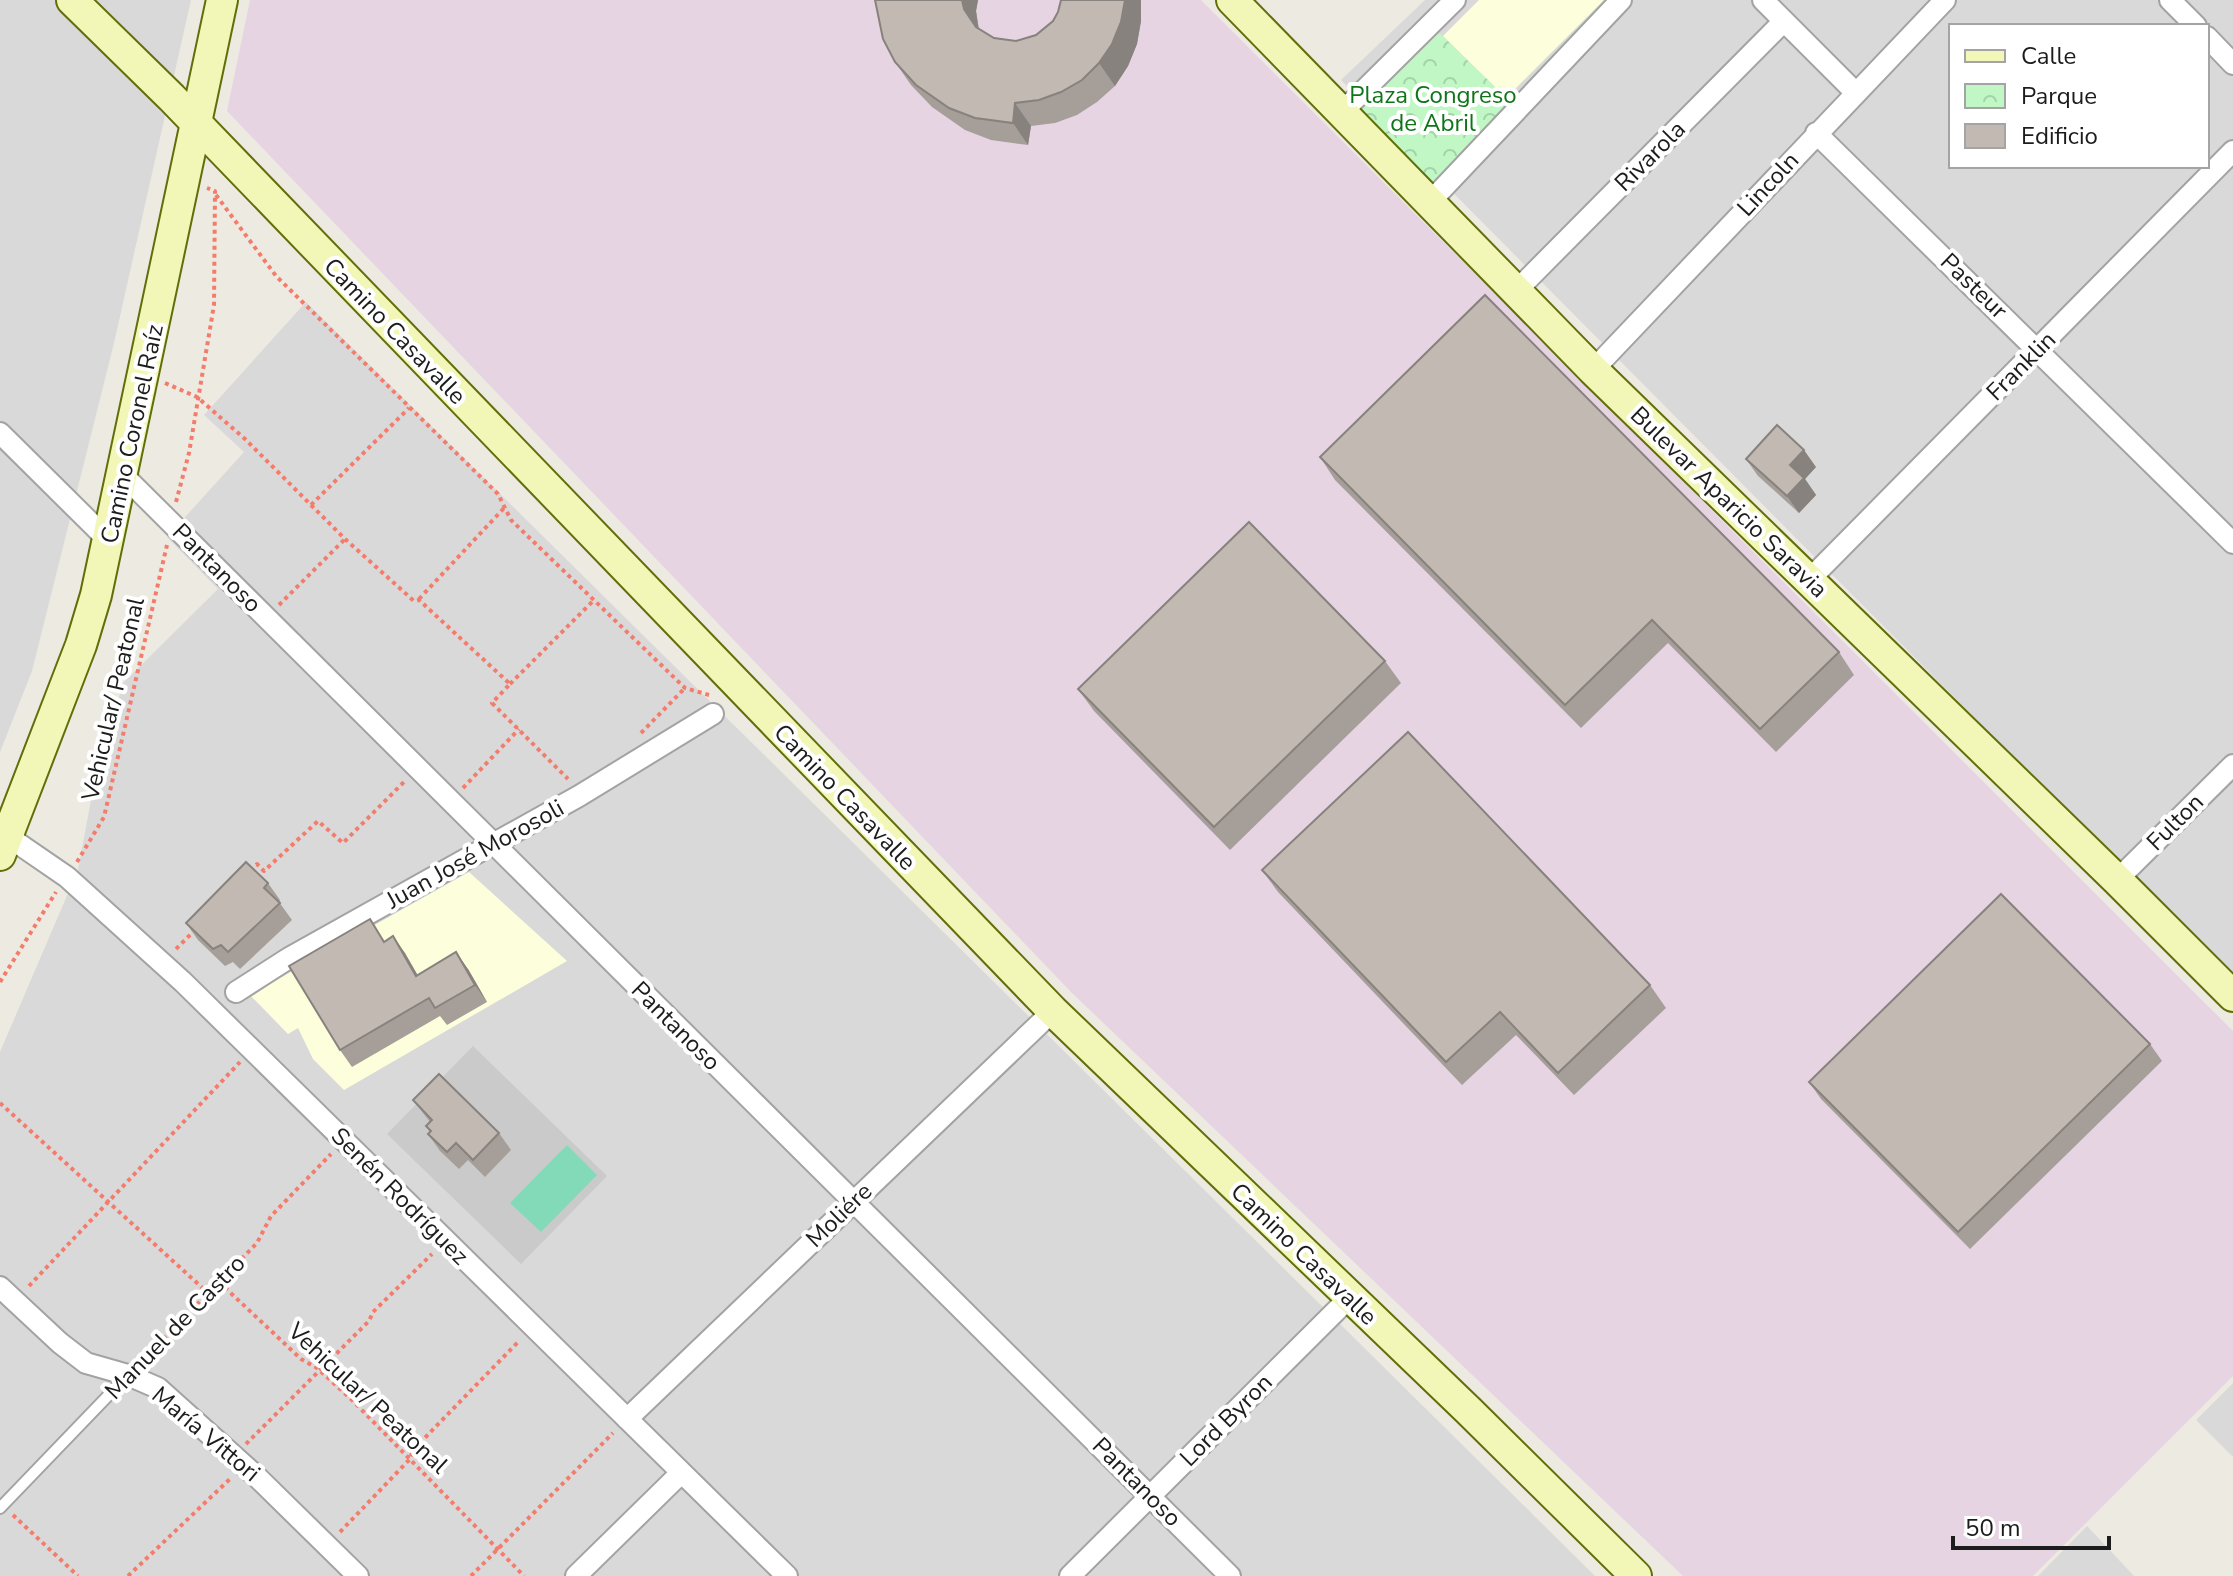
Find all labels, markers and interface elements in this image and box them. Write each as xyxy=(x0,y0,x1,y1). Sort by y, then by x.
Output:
legend xyxy=(1949,24,2209,168)
text: Calle xyxy=(2021,40,2076,72)
park label: Plaza Congreso de Abril xyxy=(1349,79,1517,139)
text: Parque xyxy=(2021,80,2097,112)
street label: Rivarola xyxy=(1608,114,1692,198)
text: Edificio xyxy=(2021,120,2098,152)
street label: Lincoln xyxy=(1730,145,1806,223)
street label: Pasteur xyxy=(1933,246,2015,326)
street label: Camino Casavalle xyxy=(317,251,473,411)
street label: Camino Coronel Raíz xyxy=(93,321,171,547)
street label: Franklin xyxy=(1979,324,2063,408)
street label: Bulevar Aparicio Saravia xyxy=(1623,399,1835,605)
street label: Pantanoso xyxy=(165,516,269,620)
street label: Vehicular/ Peatonal xyxy=(74,594,152,805)
street label: Camino Casavalle xyxy=(767,717,923,877)
street label: Fulton xyxy=(2139,786,2211,858)
street label: Juan José Morosoli xyxy=(380,792,570,917)
street label: Pantanoso xyxy=(624,974,728,1078)
street label: Senén Rodríguez xyxy=(324,1120,476,1272)
street label: Moliére xyxy=(799,1176,879,1254)
street label: Camino Casavalle xyxy=(1224,1176,1384,1332)
street label: Manuel de Castro xyxy=(98,1248,252,1406)
street label: Vehicular/ Peatonal xyxy=(280,1315,455,1481)
street label: Lord Byron xyxy=(1173,1367,1279,1473)
street label: María Vittori xyxy=(145,1379,267,1489)
street label: Pantanoso xyxy=(1085,1430,1189,1534)
scale bar xyxy=(1953,1500,2109,1550)
text: 50 m xyxy=(1965,1512,2021,1544)

